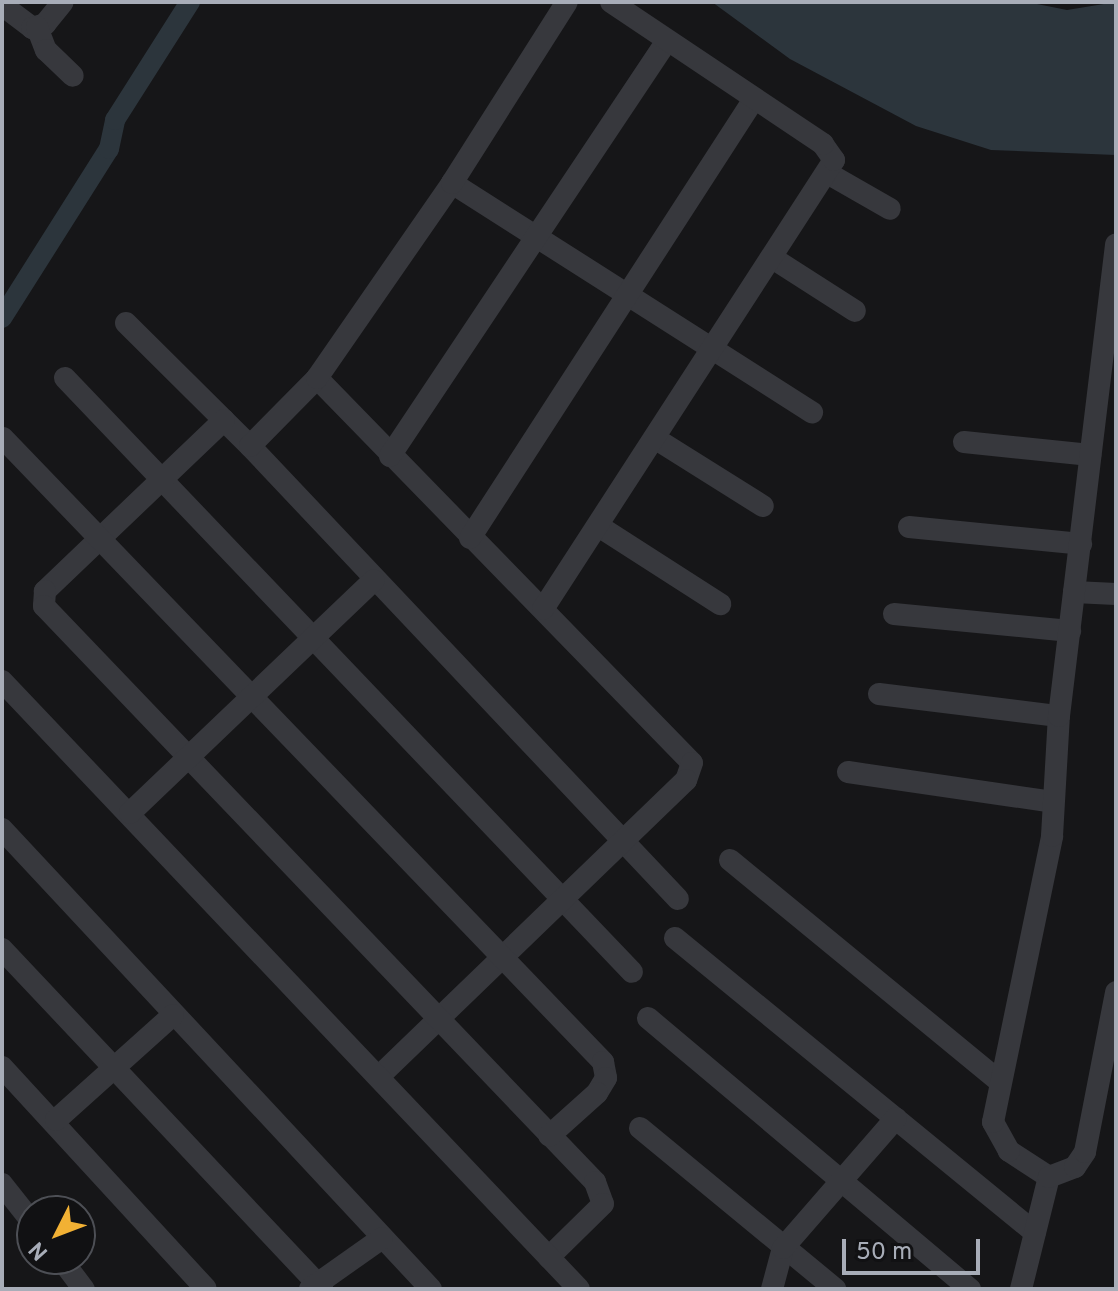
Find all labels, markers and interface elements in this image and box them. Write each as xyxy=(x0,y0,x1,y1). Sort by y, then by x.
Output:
north arrow xyxy=(16,1195,96,1275)
scale bar xyxy=(846,1223,984,1273)
text: N xyxy=(24,1235,55,1265)
text: 50 m xyxy=(856,1238,912,1268)

